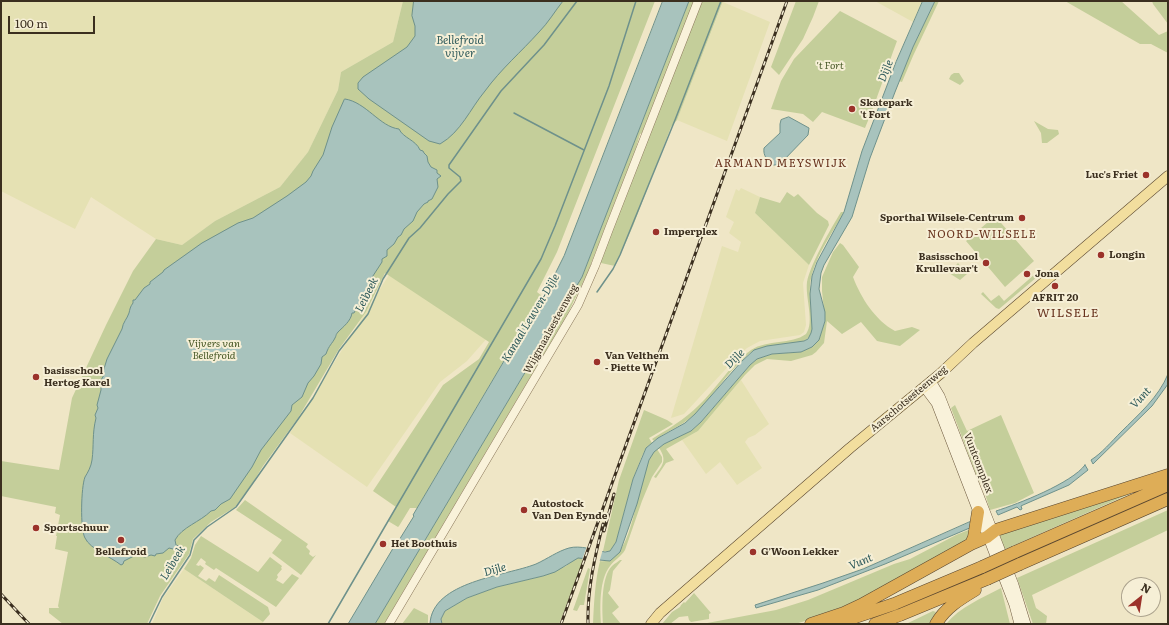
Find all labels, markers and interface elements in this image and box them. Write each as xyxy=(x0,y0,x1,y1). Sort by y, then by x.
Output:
scale bar xyxy=(10,8,97,34)
text: 100 m xyxy=(15,14,48,32)
water label: Bellefroid vijver xyxy=(436,34,484,60)
water label: Dijle xyxy=(876,58,896,84)
park label: 't Fort xyxy=(816,60,844,72)
place label: Skatepark 't Fort xyxy=(860,97,912,120)
marker: Skatepark 't Fort xyxy=(847,104,857,114)
district label: ARMAND MEYSWIJK xyxy=(715,157,847,171)
place label: Luc's Friet xyxy=(1085,169,1138,181)
marker: Luc's Friet xyxy=(1141,170,1151,180)
place label: Sporthal Wilsele-Centrum xyxy=(880,212,1014,224)
marker: Sporthal Wilsele-Centrum xyxy=(1017,213,1027,223)
place label: Imperplex xyxy=(664,226,717,238)
marker: Imperplex xyxy=(651,227,661,237)
district label: NOORD-WILSELE xyxy=(927,228,1037,242)
place label: Longin xyxy=(1109,249,1145,261)
marker: Longin xyxy=(1096,250,1106,260)
place label: Basisschool Krullevaar't xyxy=(916,251,978,274)
marker: Basisschool Krullevaar't xyxy=(981,258,991,268)
place label: Jona xyxy=(1035,268,1059,280)
marker: Jona xyxy=(1022,269,1032,279)
water label: Kanaal Leuven-Dijle xyxy=(499,271,563,365)
water label: Leibeek xyxy=(353,275,381,315)
marker: AFRIT 20 xyxy=(1050,281,1060,291)
street label: Wijgmaalsesteenweg xyxy=(521,282,581,376)
place label: AFRIT 20 xyxy=(1032,292,1078,304)
district label: WILSELE xyxy=(1037,306,1099,320)
park label: Vijvers van Bellefroid xyxy=(188,338,240,362)
water label: Dijle xyxy=(722,346,748,372)
place label: Van Velthem - Piette W. xyxy=(605,350,669,374)
marker: Van Velthem - Piette W. xyxy=(592,357,602,367)
street label: Aarschotsesteenweg xyxy=(868,363,950,435)
place label: basisschool Hertog Karel xyxy=(44,365,110,388)
marker: basisschool Hertog Karel xyxy=(31,372,41,382)
water label: Vunt xyxy=(1128,385,1154,411)
street label: Vuntcomplex xyxy=(961,431,995,495)
place label: Autostock Van Den Eynde xyxy=(532,498,607,522)
marker: Autostock Van Den Eynde xyxy=(519,505,529,515)
place label: Sportschuur xyxy=(44,522,108,534)
marker: Sportschuur xyxy=(31,523,41,533)
marker: Bellefroid xyxy=(116,535,126,545)
place label: Het Boothuis xyxy=(391,538,457,550)
marker: Het Boothuis xyxy=(378,539,388,549)
water label: Leibeek xyxy=(158,544,188,582)
place label: Bellefroid xyxy=(95,546,147,558)
place label: G'Woon Lekker xyxy=(761,546,839,558)
marker: G'Woon Lekker xyxy=(748,547,758,557)
water label: Vunt xyxy=(847,551,875,573)
water label: Dijle xyxy=(482,561,508,579)
north arrow xyxy=(1121,577,1161,617)
text: N xyxy=(1138,578,1154,597)

